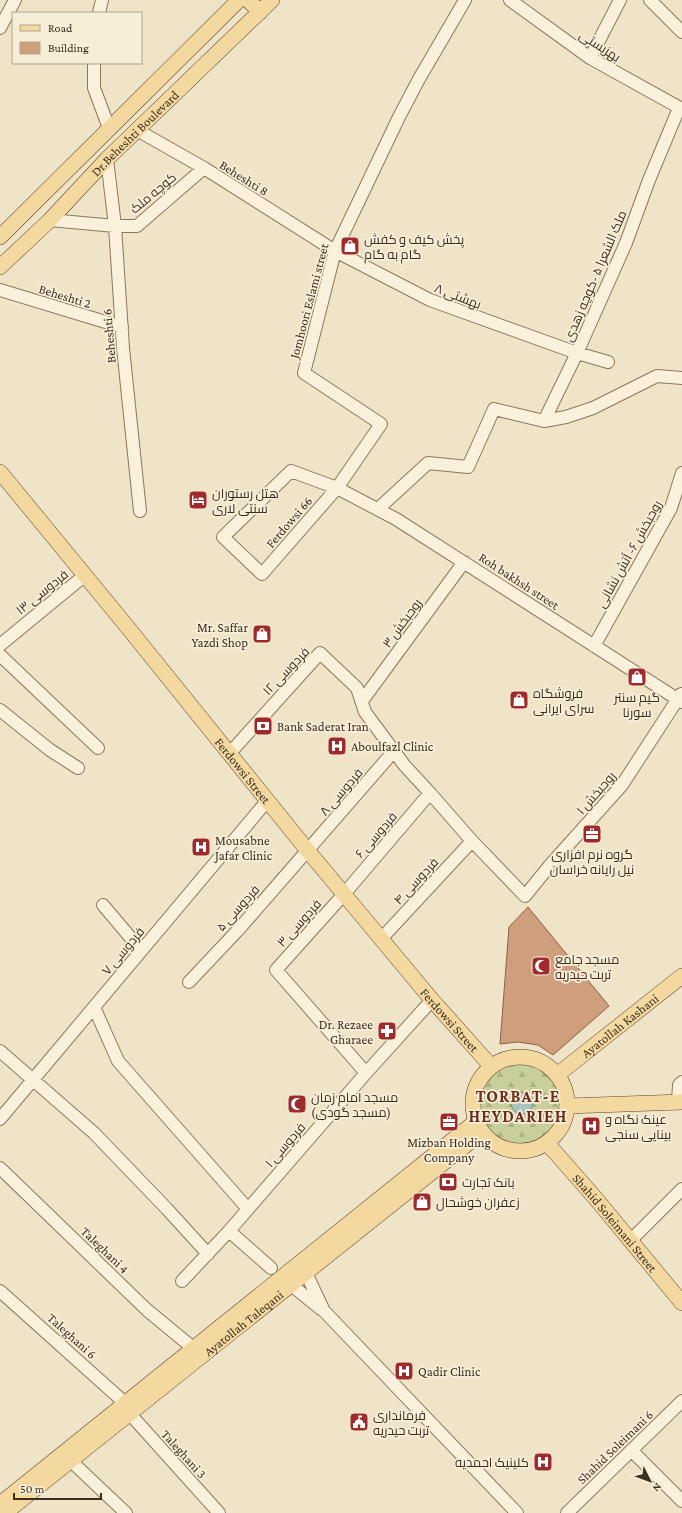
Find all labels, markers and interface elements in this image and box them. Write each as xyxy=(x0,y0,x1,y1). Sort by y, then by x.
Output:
legend xyxy=(12,12,142,64)
text: Road xyxy=(48,21,73,35)
street label: بهزیستی xyxy=(577,27,623,65)
text: Building xyxy=(48,41,89,55)
street label: Dr.Beheshti Boulevard xyxy=(88,87,182,179)
street label: Beheshti 8 xyxy=(217,157,271,199)
street label: کوچه ملک xyxy=(127,169,180,218)
street label: ملک الشعرا ۵ -کوچه زهدی xyxy=(561,208,631,345)
place label: پخش کیف و کفش گام به گام xyxy=(364,232,465,264)
shop icon: پخش کیف و کفش گام به گام xyxy=(339,235,361,257)
street label: Jomhoori Eslami street xyxy=(286,241,332,361)
street label: بهشتی ۸ xyxy=(432,280,484,312)
street label: Beheshti 2 xyxy=(37,281,93,311)
street label: Beheshti 6 xyxy=(99,308,119,364)
place label: هتل رستوران سنتی لاری xyxy=(212,486,279,516)
hotel icon: هتل رستوران سنتی لاری xyxy=(187,489,209,511)
street label: Ferdowsi 66 xyxy=(263,493,315,551)
street label: روحبخش ۶- آتش نشانی xyxy=(593,498,665,610)
street label: Roh bakhsh street xyxy=(476,549,563,613)
street label: فردوسی ۱۳ xyxy=(13,566,71,618)
street label: روحبخش ۳ xyxy=(379,596,425,650)
place label: Mr. Saffar Yazdi Shop xyxy=(191,620,248,650)
shop icon: Mr. Saffar Yazdi Shop xyxy=(251,623,273,645)
street label: فردوسی ۱۲ xyxy=(260,644,312,698)
shop icon: گیم سنتر سورنا xyxy=(626,666,648,688)
place label: فروشگاه سرای ایرانی xyxy=(533,686,594,716)
shop icon: فروشگاه سرای ایرانی xyxy=(508,689,530,711)
place label: گیم سنتر سورنا xyxy=(613,690,660,720)
bank icon: Bank Saderat Iran xyxy=(252,715,274,737)
place label: Bank Saderat Iran xyxy=(277,719,369,734)
street label: Ferdowsi Street xyxy=(212,735,275,807)
hospital icon: Aboulfazl Clinic xyxy=(326,735,348,757)
place label: Aboulfazl Clinic xyxy=(351,739,434,754)
street label: فردوسی ۸ xyxy=(316,765,366,819)
street label: روحبخش ۱ xyxy=(573,768,619,818)
street label: فردوسی ۶ xyxy=(352,809,400,861)
office icon: گروه نرم افزاری نیل رایانه خراسان xyxy=(581,823,603,845)
place label: Mousabne Jafar Clinic xyxy=(214,833,273,863)
hospital icon: Mousabne Jafar Clinic xyxy=(190,836,212,858)
place label: گروه نرم افزاری نیل رایانه خراسان xyxy=(550,847,634,877)
street label: فردوسی ۴ xyxy=(391,854,441,908)
street label: فردوسی ۵ xyxy=(213,882,263,934)
street label: فردوسی ۳ xyxy=(274,896,324,950)
street label: فردوسی ۷ xyxy=(99,924,147,978)
place label: مسجد جامع تربت حیدریه xyxy=(555,952,619,982)
mosque icon: مسجد جامع تربت حیدریه xyxy=(530,955,552,977)
street label: Ferdowsi Street xyxy=(418,985,483,1055)
street label: Ayatollah Kashani xyxy=(578,990,662,1060)
place label: Dr. Rezaee Gharaee xyxy=(319,1017,373,1047)
pharmacy icon: Dr. Rezaee Gharaee xyxy=(376,1020,398,1042)
district label: TORBAT-E HEYDARIEH xyxy=(469,1087,567,1126)
place label: مسجد امام زمان (مسجد گودی) xyxy=(311,1090,398,1121)
mosque icon: مسجد امام زمان (مسجد گودی) xyxy=(286,1093,308,1115)
office icon: Mizban Holding Company xyxy=(438,1111,460,1133)
place label: عینک نگاه و بینایی سنجی xyxy=(605,1112,671,1142)
hospital icon: عینک نگاه و بینایی سنجی xyxy=(580,1115,602,1137)
street label: فردوسی ۱ xyxy=(262,1120,308,1170)
place label: Mizban Holding Company xyxy=(407,1135,492,1165)
street label: Shahid Soleimani Street xyxy=(570,1170,661,1276)
bank icon: بانک تجارت xyxy=(437,1171,459,1193)
place label: بانک تجارت xyxy=(462,1175,515,1190)
shop icon: زعفران خوشحال xyxy=(411,1191,433,1213)
place label: زعفران خوشحال xyxy=(436,1195,520,1211)
street label: Taleghani 4 xyxy=(78,1224,132,1277)
street label: Ayatollah Taleqani xyxy=(201,1286,286,1359)
street label: Taleghani 6 xyxy=(45,1310,99,1362)
hospital icon: Qadir Clinic xyxy=(393,1360,415,1382)
place label: Qadir Clinic xyxy=(418,1364,481,1379)
street label: Shahid Soleimani 6 xyxy=(574,1407,656,1487)
place label: فرمانداری تربت حیدریه xyxy=(373,1408,430,1438)
public building icon: فرمانداری تربت حیدریه xyxy=(348,1411,370,1433)
street label: Taleghani 3 xyxy=(158,1427,210,1481)
hospital icon: کلینیک احمدیه xyxy=(532,1451,554,1473)
place label: کلینیک احمدیه xyxy=(455,1455,529,1470)
north arrow xyxy=(630,1461,670,1501)
scale bar xyxy=(14,1475,101,1501)
text: N xyxy=(650,1481,664,1495)
text: 50 m xyxy=(20,1482,45,1496)

